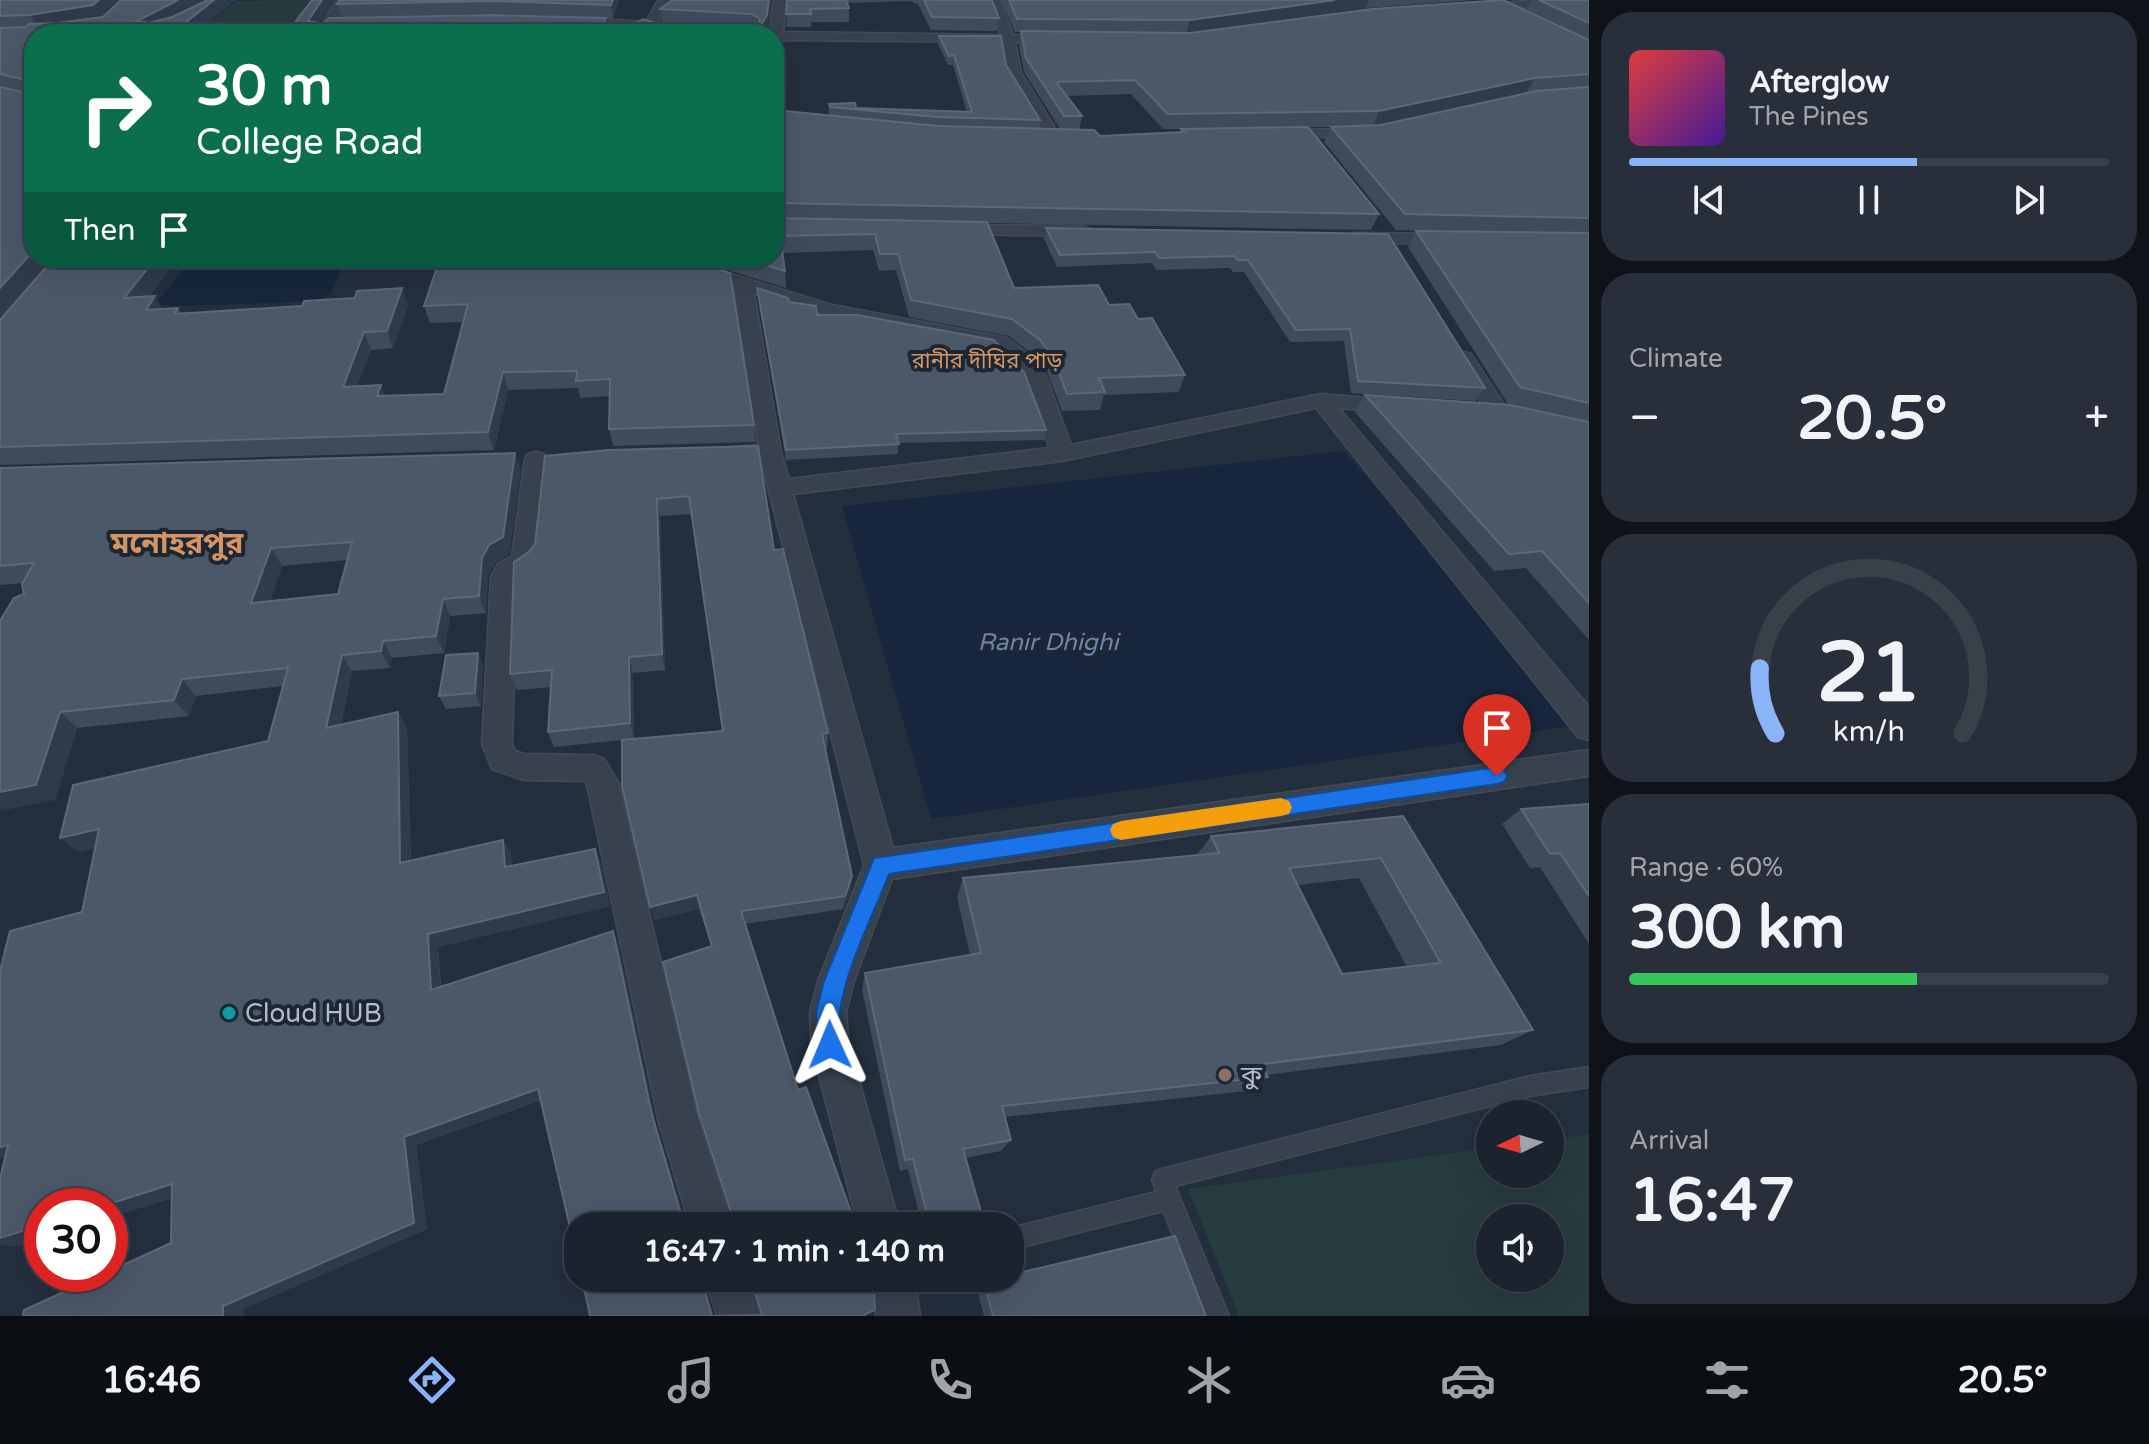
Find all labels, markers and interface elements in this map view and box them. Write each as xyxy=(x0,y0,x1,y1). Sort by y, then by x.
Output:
text: 30 m xyxy=(196,53,332,120)
icon: right xyxy=(64,56,168,160)
text: Afterglow xyxy=(1749,64,1889,101)
text: The Pines xyxy=(1749,101,1869,132)
text: College Road xyxy=(196,121,424,164)
icon: previous xyxy=(1687,178,1731,222)
icon: pause xyxy=(1847,178,1891,222)
icon: next xyxy=(2007,178,2051,222)
icon: arrive xyxy=(152,208,196,252)
text: Then xyxy=(64,212,136,249)
text: Climate xyxy=(1629,343,1723,374)
district label: রানীর দীঘির পাড় xyxy=(911,348,1063,374)
text: 20.5° xyxy=(1797,383,1947,455)
text: − xyxy=(1629,392,1660,445)
text: + xyxy=(2084,392,2109,445)
district label: মনোহরপুর xyxy=(110,525,244,562)
text: 21 xyxy=(1817,624,1921,724)
water label: Ranir Dhighi xyxy=(978,628,1121,657)
pin xyxy=(1463,694,1531,776)
icon: arrive xyxy=(1475,706,1519,750)
text: km/h xyxy=(1833,715,1905,749)
text: Range · 60% xyxy=(1629,852,1783,883)
text: 300 km xyxy=(1629,892,1845,964)
place label: Cloud HUB xyxy=(245,998,382,1029)
position arrow xyxy=(788,1003,872,1087)
marker: Cloud HUB xyxy=(220,1004,238,1022)
place label: কু xyxy=(1240,1060,1263,1091)
marker: কু xyxy=(1216,1066,1234,1084)
north arrow xyxy=(1476,1100,1564,1188)
map controls xyxy=(1476,1100,1564,1292)
text: Arrival xyxy=(1629,1125,1709,1156)
text: 16:47 xyxy=(1629,1165,1795,1237)
speed limit sign: 30 xyxy=(24,1188,128,1292)
button: sound xyxy=(1476,1204,1564,1292)
text: 16:47 · 1 min · 140 m xyxy=(643,1233,945,1270)
icon: directions xyxy=(404,1352,460,1408)
icon: music xyxy=(663,1352,719,1408)
icon: phone xyxy=(922,1352,978,1408)
icon: climate xyxy=(1181,1352,1237,1408)
icon: car xyxy=(1440,1352,1496,1408)
icon: filters xyxy=(1699,1352,1755,1408)
text: 16:46 xyxy=(101,1359,201,1402)
text: 20.5° xyxy=(1957,1359,2048,1402)

